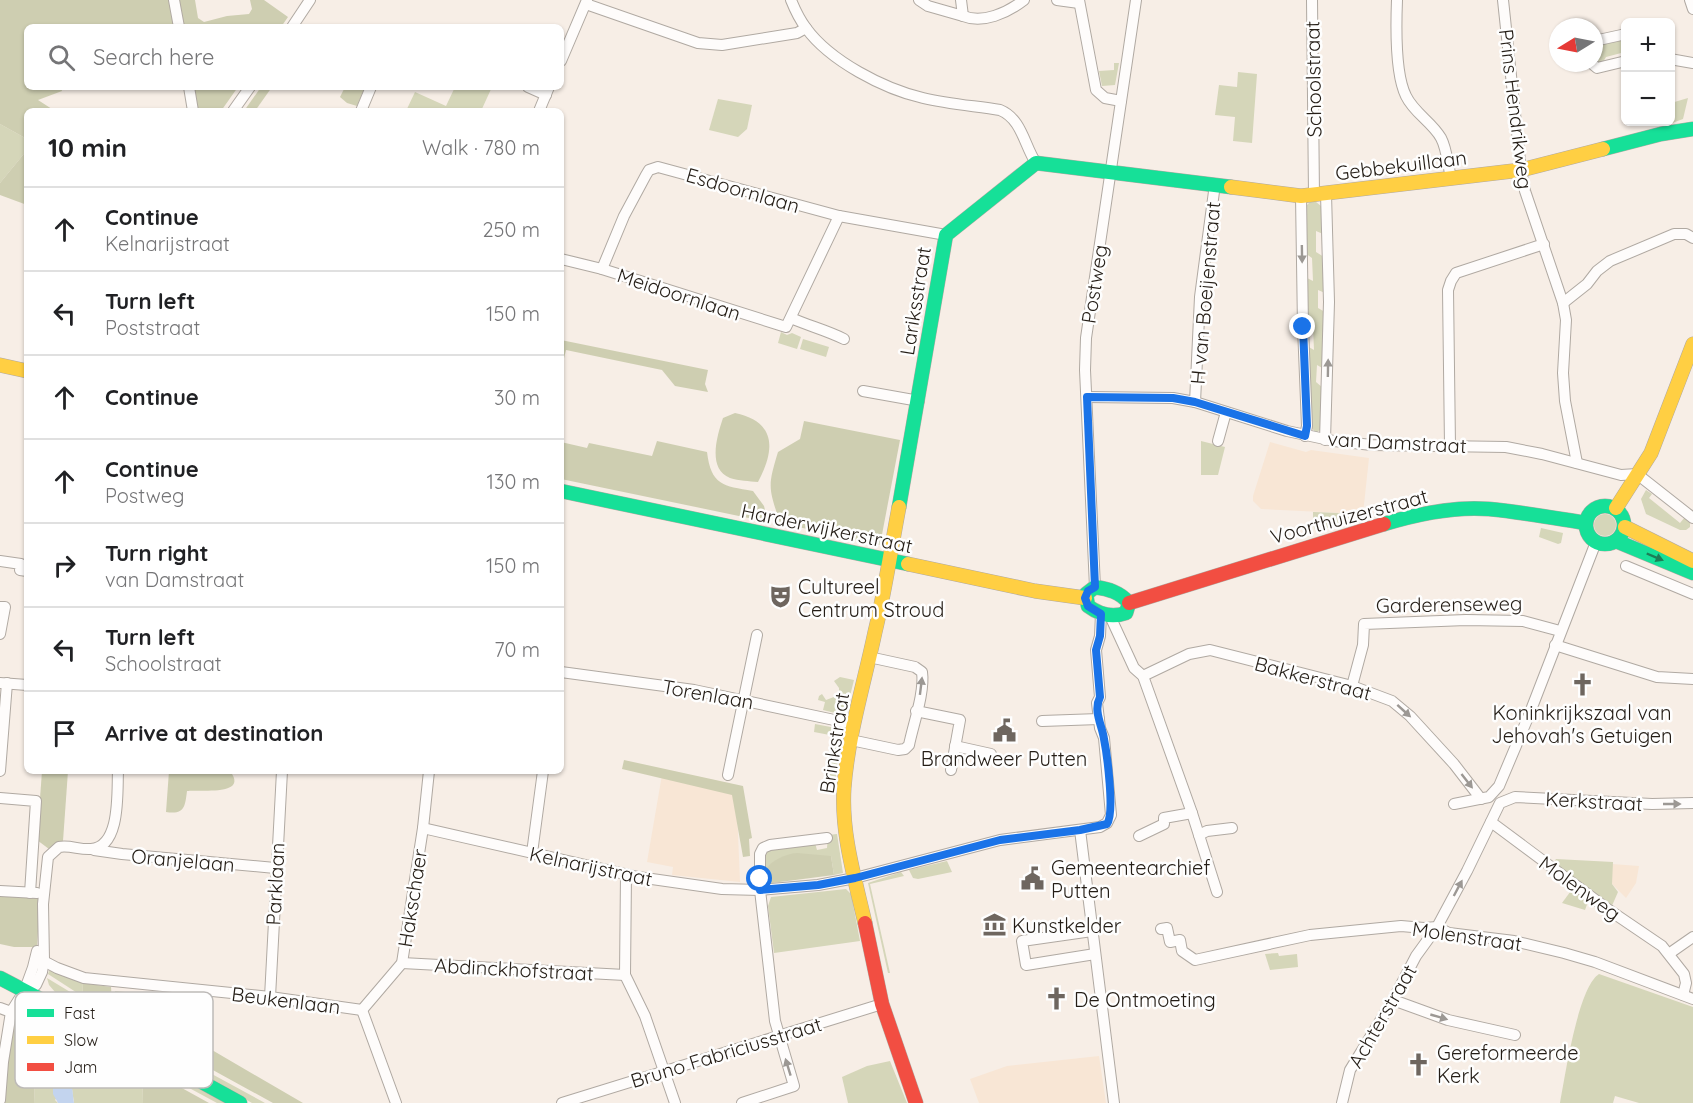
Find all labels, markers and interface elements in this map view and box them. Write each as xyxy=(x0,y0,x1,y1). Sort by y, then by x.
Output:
north arrow xyxy=(1549,18,1603,72)
map controls xyxy=(1621,18,1675,126)
button: + xyxy=(1621,18,1675,72)
street label: Schoolstraat xyxy=(1299,20,1327,137)
search box xyxy=(24,24,564,90)
street label: Prins Hendrikweg xyxy=(1494,28,1538,190)
icon: search xyxy=(45,41,78,74)
text: Search here xyxy=(93,43,214,71)
button: − xyxy=(1621,72,1675,126)
text: 10 min xyxy=(48,131,127,164)
text: Walk · 780 m xyxy=(422,135,540,160)
street label: Gebbekuillaan xyxy=(1334,145,1468,185)
street label: Esdoornlaan xyxy=(683,162,803,218)
street label: H van Boeijenstraat xyxy=(1185,200,1225,385)
text: Continue xyxy=(105,203,199,231)
icon: ahead xyxy=(48,213,81,246)
text: 250 m xyxy=(482,217,540,242)
text: Kelnarijstraat xyxy=(105,231,230,256)
street label: Postweg xyxy=(1075,243,1113,325)
street label: Lariksstraat xyxy=(894,245,936,357)
one-way arrow xyxy=(1297,245,1307,264)
street label: Meidoornlaan xyxy=(614,262,744,326)
text: Turn left xyxy=(105,287,195,315)
icon: left xyxy=(48,297,81,330)
text: 150 m xyxy=(486,301,540,326)
route end xyxy=(1289,313,1315,339)
text: Poststraat xyxy=(105,315,200,340)
one-way arrow xyxy=(1323,358,1332,377)
icon: ahead xyxy=(48,381,81,414)
text: Continue xyxy=(105,383,199,411)
text: 30 m xyxy=(494,385,540,410)
street label: van Damstraat xyxy=(1327,426,1467,458)
text: Continue xyxy=(105,455,199,483)
icon: ahead xyxy=(48,465,81,498)
text: 130 m xyxy=(487,469,540,494)
text: Postweg xyxy=(105,483,184,508)
street label: Voorthuizerstraat xyxy=(1268,483,1431,549)
street label: Harderwijkerstraat xyxy=(739,498,915,558)
text: Turn right xyxy=(105,539,209,567)
icon: right xyxy=(48,549,81,582)
one-way arrow xyxy=(1646,552,1664,562)
text: 150 m xyxy=(486,553,540,578)
text: van Damstraat xyxy=(105,567,244,592)
place label: Cultureel Centrum Stroud xyxy=(798,574,944,622)
theatre icon: Cultureel Centrum Stroud xyxy=(767,584,793,610)
street label: Garderenseweg xyxy=(1376,590,1522,618)
text: Turn left xyxy=(105,623,195,651)
icon: left xyxy=(48,633,81,666)
text: 70 m xyxy=(494,637,540,662)
street label: Bakkerstraat xyxy=(1252,650,1374,706)
text: Schoolstraat xyxy=(105,651,222,676)
church icon: Koninkrijkszaal van Jehovah's Getuigen xyxy=(1569,671,1595,697)
street label: Torenlaan xyxy=(660,674,756,714)
one-way arrow xyxy=(916,676,926,695)
street label: Brinkstraat xyxy=(814,690,854,795)
place label: Koninkrijkszaal van Jehovah's Getuigen xyxy=(1491,700,1673,748)
one-way arrow xyxy=(1396,704,1411,717)
icon: arrive xyxy=(48,717,81,750)
public building icon: Brandweer Putten xyxy=(991,718,1017,744)
text: Arrive at destination xyxy=(105,719,323,747)
place label: Brandweer Putten xyxy=(921,746,1087,771)
one-way arrow xyxy=(1461,774,1473,789)
street label: Kerkstraat xyxy=(1545,786,1644,816)
one-way arrow xyxy=(1663,799,1682,809)
street label: Kelnarijstraat xyxy=(527,841,655,891)
street label: Parklaan xyxy=(260,842,290,926)
street label: Oranjelaan xyxy=(130,843,236,877)
street label: Hakschaer xyxy=(392,847,432,949)
street label: Molenweg xyxy=(1534,850,1626,926)
place label: Gemeentearchief Putten xyxy=(1051,855,1211,903)
route start xyxy=(746,865,772,891)
public building icon: Gemeentearchief Putten xyxy=(1020,865,1046,891)
one-way arrow xyxy=(1453,879,1463,896)
museum icon: Kunstkelder xyxy=(981,912,1007,938)
place label: Kunstkelder xyxy=(1012,913,1122,938)
street label: Molenstraat xyxy=(1410,916,1524,956)
street label: Abdinckhofstraat xyxy=(434,952,594,986)
street label: Achterstraat xyxy=(1342,960,1422,1072)
street label: Beukenlaan xyxy=(230,981,342,1019)
church icon: De Ontmoeting xyxy=(1043,986,1069,1012)
place label: De Ontmoeting xyxy=(1074,987,1216,1012)
legend xyxy=(15,992,213,1088)
text: Fast xyxy=(64,1003,95,1023)
street label: Bruno Fabriciusstraat xyxy=(627,1011,825,1093)
one-way arrow xyxy=(1430,1013,1448,1022)
text: Slow xyxy=(64,1030,98,1050)
place label: Gereformeerde Kerk xyxy=(1437,1040,1579,1088)
church icon: Gereformeerde Kerk xyxy=(1406,1051,1432,1077)
text: Jam xyxy=(64,1057,97,1077)
one-way arrow xyxy=(783,1058,792,1076)

